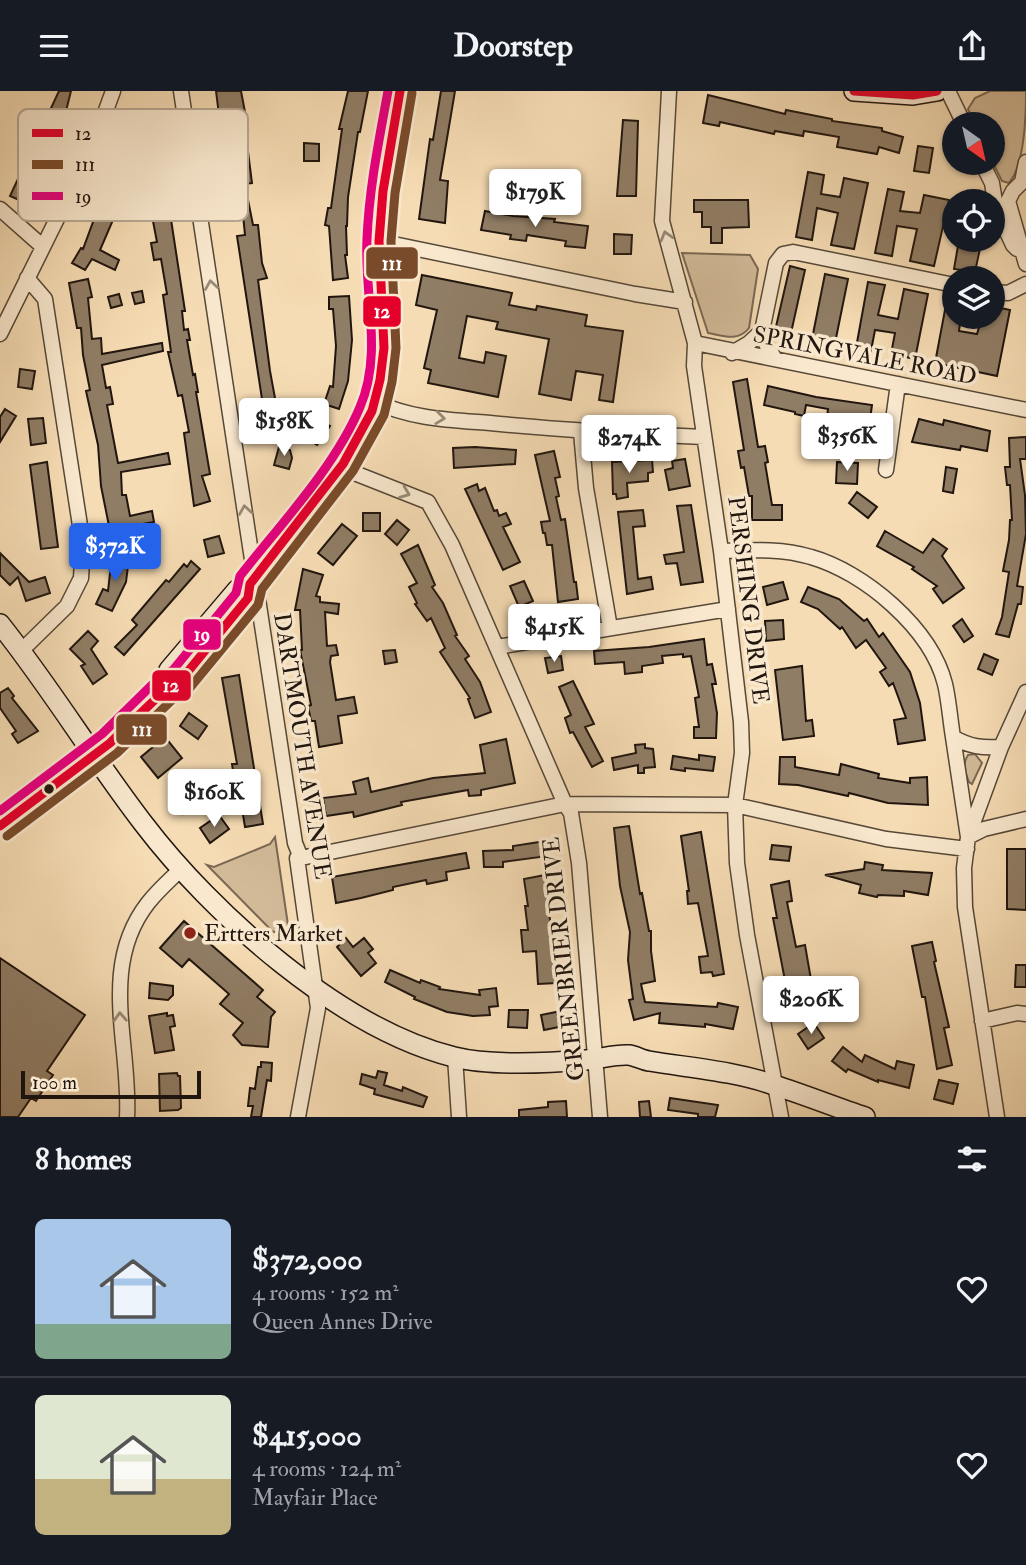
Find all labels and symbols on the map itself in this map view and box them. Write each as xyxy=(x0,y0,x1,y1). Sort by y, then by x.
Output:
legend xyxy=(18,109,248,221)
north arrow xyxy=(942,112,1004,175)
text: 12 xyxy=(75,122,91,146)
text: 111 xyxy=(75,153,95,177)
pin: $179K xyxy=(486,169,584,229)
text: 19 xyxy=(75,185,91,209)
one-way arrow xyxy=(660,230,674,242)
line badge: 111 xyxy=(365,246,419,280)
text: 111 xyxy=(382,252,402,276)
one-way arrow xyxy=(203,279,218,291)
line badge: 12 xyxy=(362,295,402,328)
text: 12 xyxy=(374,300,391,324)
street label: SPRINGVALE ROAD xyxy=(751,320,979,391)
pin: $158K xyxy=(235,399,333,458)
one-way arrow xyxy=(434,411,446,426)
pin: $356K xyxy=(798,413,896,473)
pin: $274K xyxy=(580,415,678,475)
one-way arrow xyxy=(398,484,410,498)
street label: PERSHING DRIVE xyxy=(721,495,776,705)
one-way arrow xyxy=(238,504,253,515)
pin: $372K xyxy=(66,524,164,583)
pin: $415K xyxy=(505,605,603,664)
street label: DARTMOUTH AVENUE xyxy=(267,611,338,881)
line badge: 19 xyxy=(182,618,222,651)
text: 19 xyxy=(194,623,210,647)
line badge: 12 xyxy=(151,669,192,702)
text: 12 xyxy=(163,674,180,698)
line badge: 111 xyxy=(115,713,168,746)
text: 111 xyxy=(132,718,152,742)
pin: $160K xyxy=(165,769,263,829)
unlabelled marker xyxy=(42,782,56,796)
street label: GREENBRIER DRIVE xyxy=(536,836,591,1082)
place label: Ertters Market xyxy=(204,919,343,948)
marker: Ertters Market xyxy=(182,925,198,941)
pin: $206K xyxy=(762,977,860,1036)
one-way arrow xyxy=(113,1011,128,1022)
scale bar xyxy=(21,1068,201,1100)

